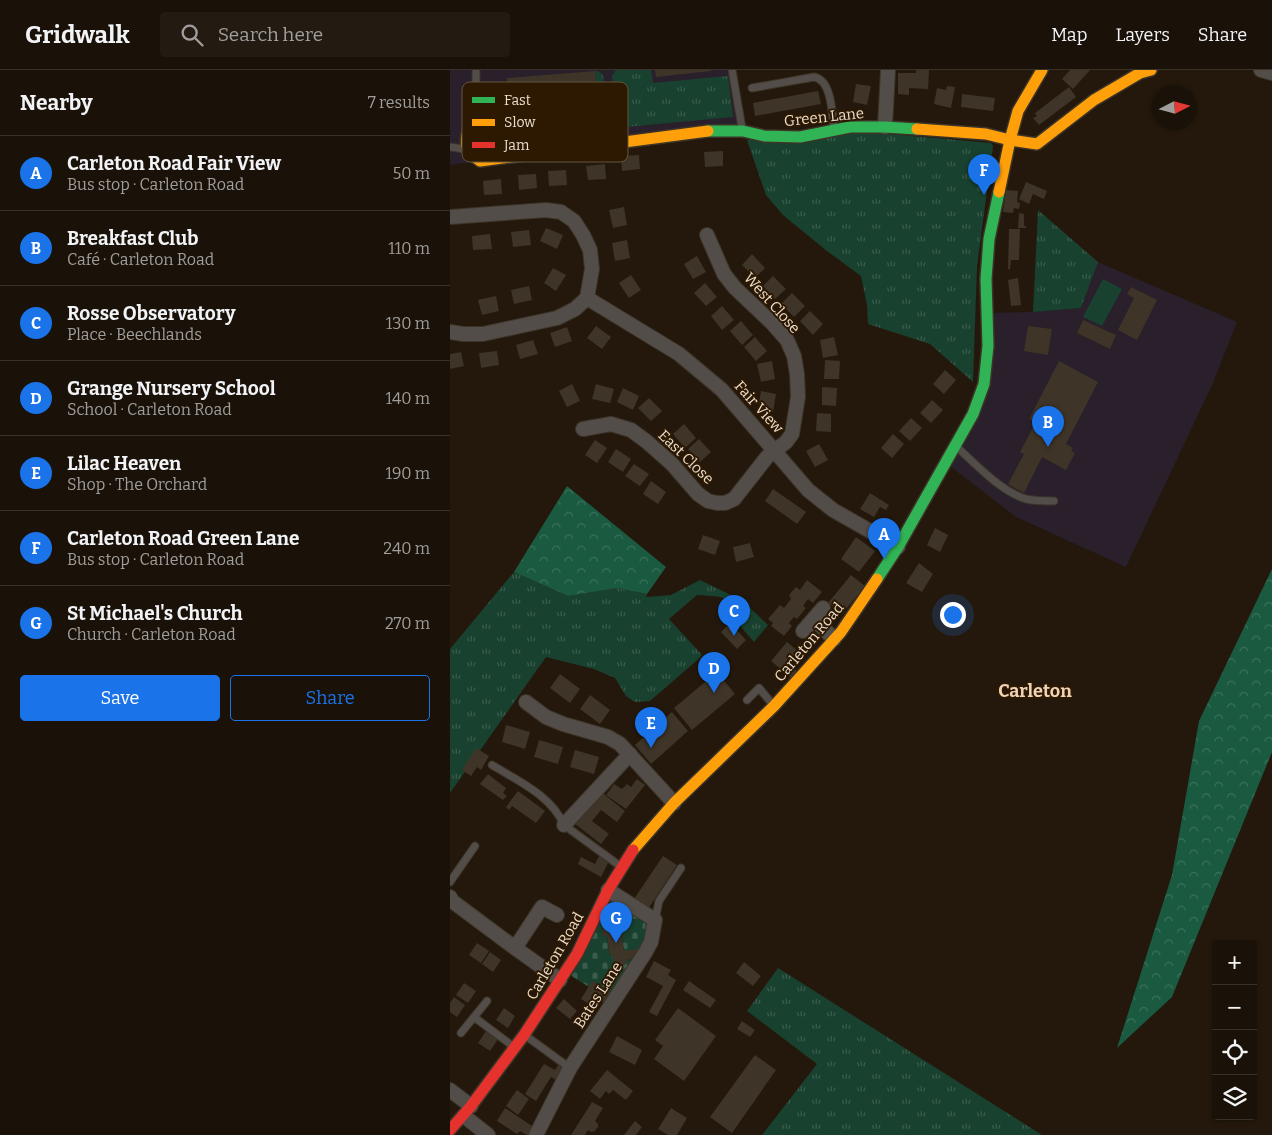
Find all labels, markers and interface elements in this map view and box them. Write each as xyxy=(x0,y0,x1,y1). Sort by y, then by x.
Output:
search box xyxy=(160,12,510,57)
text: Gridwalk xyxy=(25,21,130,49)
icon: search xyxy=(178,21,206,49)
text: Search here xyxy=(218,23,323,46)
text: Map xyxy=(1051,24,1087,46)
text: Layers xyxy=(1115,24,1170,46)
text: Share xyxy=(1198,24,1247,46)
legend xyxy=(462,82,628,162)
north arrow xyxy=(1152,85,1197,130)
text: Nearby xyxy=(20,90,93,116)
text: Fast xyxy=(504,92,531,109)
text: 7 results xyxy=(368,93,430,112)
street label: Green Lane xyxy=(783,104,865,130)
text: Slow xyxy=(504,114,536,131)
text: Jam xyxy=(503,137,530,154)
text: Carleton Road Fair View xyxy=(67,152,281,175)
pin: F xyxy=(968,154,1000,195)
text: A xyxy=(30,164,42,183)
text: 50 m xyxy=(393,164,430,183)
text: Bus stop · Carleton Road xyxy=(67,175,244,194)
text: Breakfast Club xyxy=(67,227,198,250)
text: B xyxy=(31,239,41,258)
text: 110 m xyxy=(388,239,430,258)
text: Café · Carleton Road xyxy=(67,250,214,269)
street label: West Close xyxy=(740,269,804,337)
text: Rosse Observatory xyxy=(67,302,235,325)
text: C xyxy=(31,314,41,333)
text: 130 m xyxy=(386,314,430,333)
text: Place · Beechlands xyxy=(67,325,202,344)
text: Grange Nursery School xyxy=(67,377,276,400)
street label: Fair View xyxy=(731,377,788,438)
text: D xyxy=(30,389,42,408)
text: 140 m xyxy=(385,389,430,408)
text: School · Carleton Road xyxy=(67,400,232,419)
pin: B xyxy=(1032,406,1064,447)
street label: East Close xyxy=(654,426,718,488)
text: Lilac Heaven xyxy=(67,452,181,475)
text: E xyxy=(31,464,41,483)
text: 190 m xyxy=(385,464,430,483)
text: Shop · The Orchard xyxy=(67,475,207,494)
pin: A xyxy=(868,518,900,559)
text: Carleton Road Green Lane xyxy=(67,527,299,550)
text: F xyxy=(32,539,41,558)
text: 240 m xyxy=(383,539,430,558)
text: Bus stop · Carleton Road xyxy=(67,550,244,569)
pin: C xyxy=(718,595,750,636)
street label: Carleton Road xyxy=(771,599,847,685)
text: St Michael's Church xyxy=(67,602,243,625)
your location xyxy=(940,602,966,628)
text: G xyxy=(30,614,42,633)
text: 270 m xyxy=(385,614,430,633)
text: Church · Carleton Road xyxy=(67,625,236,644)
pin: D xyxy=(698,652,730,693)
button: Save xyxy=(20,675,220,721)
button: Share xyxy=(230,675,430,721)
district label: Carleton xyxy=(998,680,1072,702)
pin: E xyxy=(635,707,667,748)
pin: G xyxy=(600,902,632,943)
street label: Carleton Road xyxy=(523,909,587,1003)
map controls xyxy=(1212,940,1257,1120)
button: + xyxy=(1212,940,1257,985)
street label: Bates Lane xyxy=(570,959,626,1031)
button: − xyxy=(1212,985,1257,1030)
button: locate xyxy=(1212,1030,1257,1075)
button: layers xyxy=(1212,1075,1257,1120)

